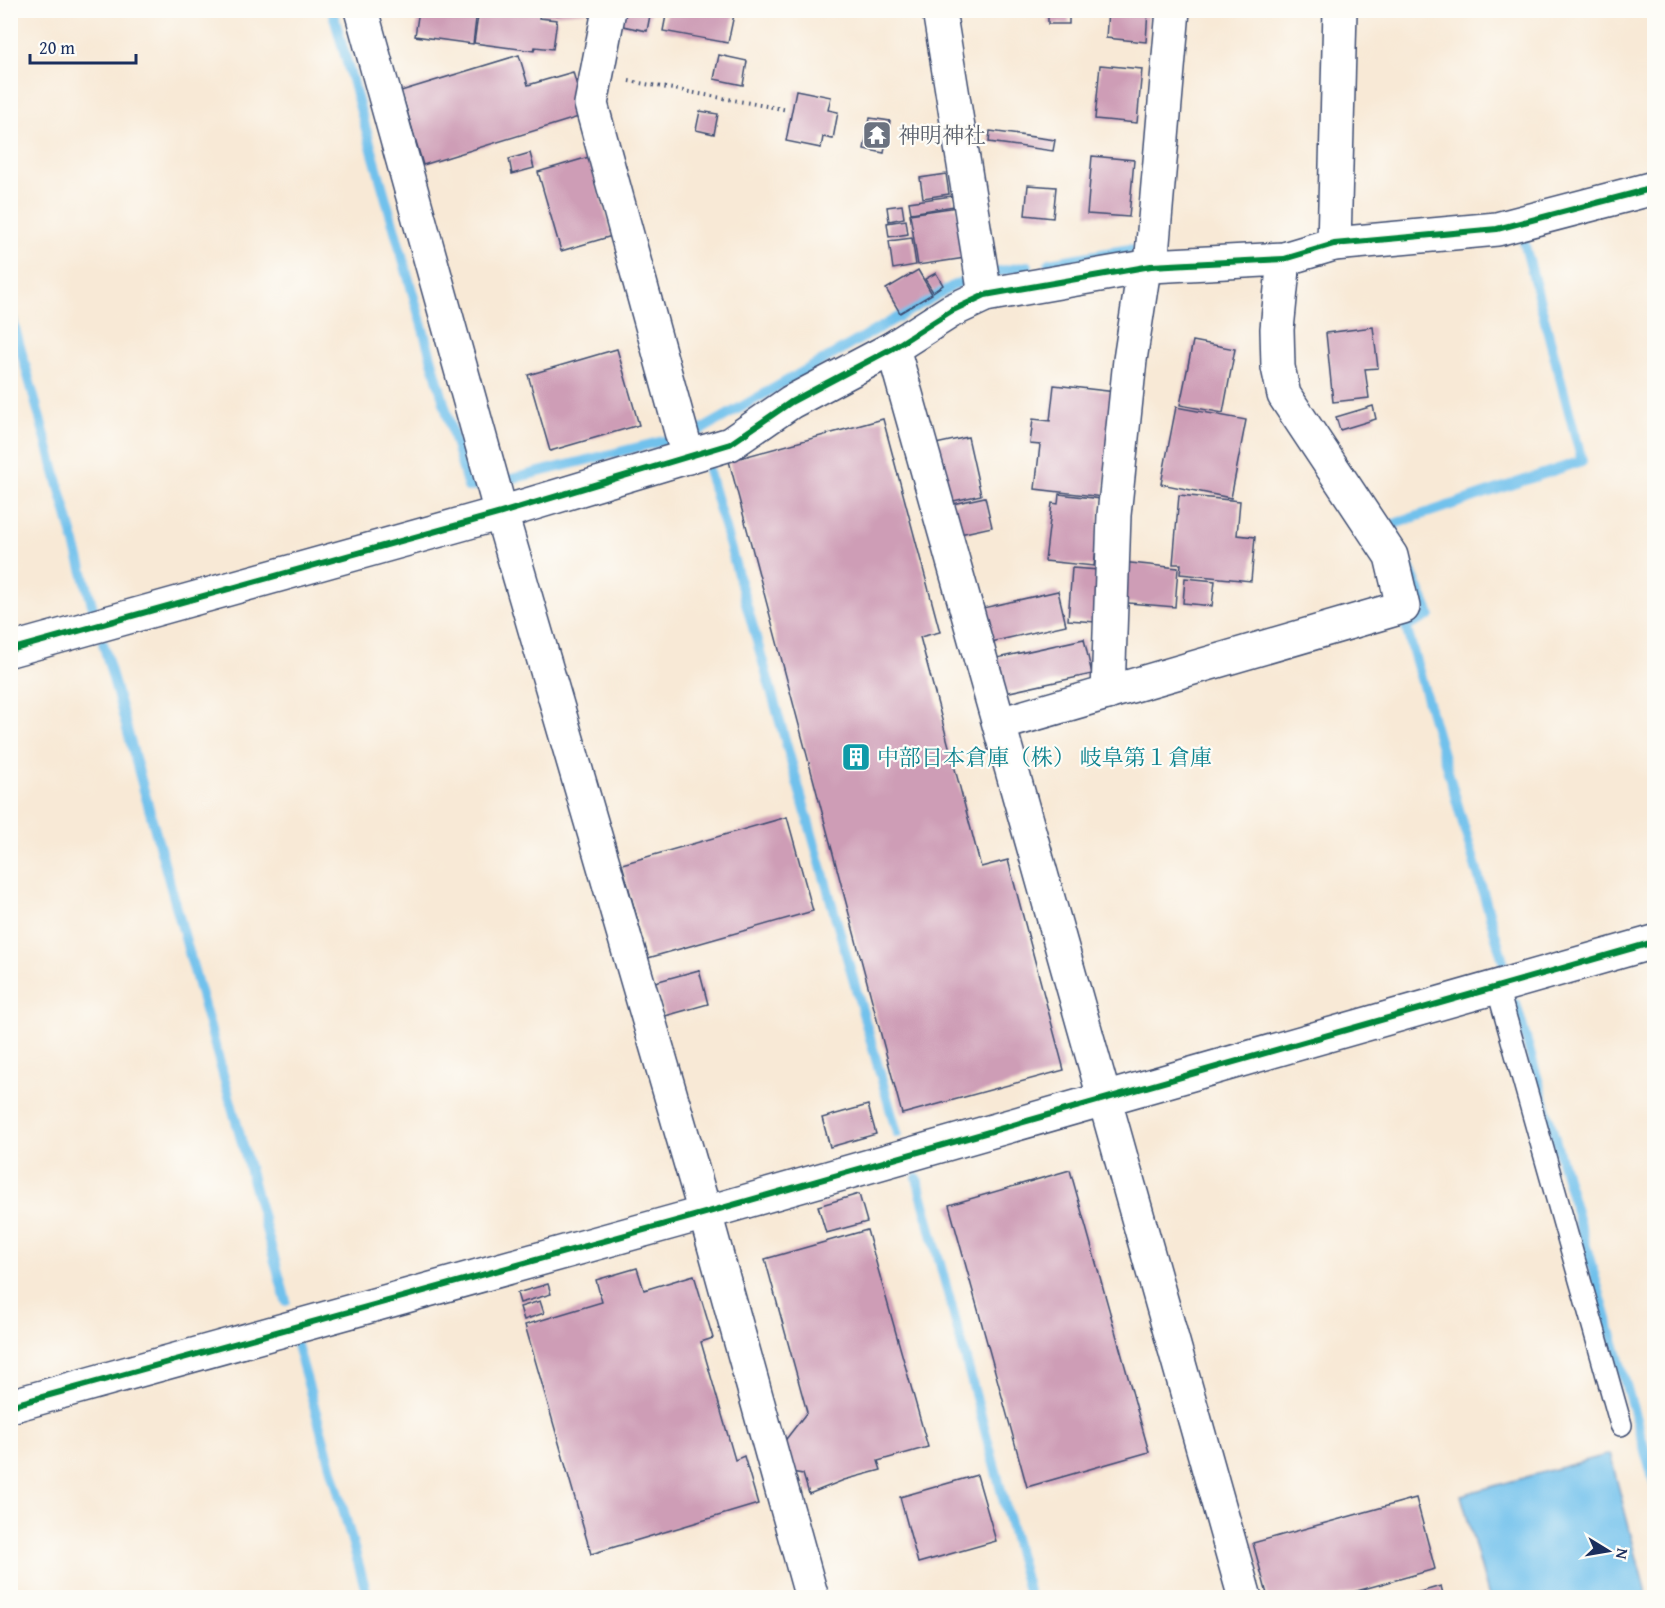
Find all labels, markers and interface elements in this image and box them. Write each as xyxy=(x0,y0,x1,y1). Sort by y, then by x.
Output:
scale bar xyxy=(30,27,136,65)
text: 20 m xyxy=(39,34,75,61)
temple icon: 神明神社 xyxy=(861,119,893,151)
place label: 神明神社 xyxy=(898,119,986,151)
building icon: 中部日本倉庫（株） 岐阜第１倉庫 xyxy=(840,741,872,773)
place label: 中部日本倉庫（株） 岐阜第１倉庫 xyxy=(877,741,1212,773)
north arrow xyxy=(1578,1521,1638,1581)
text: N xyxy=(1610,1546,1636,1562)

